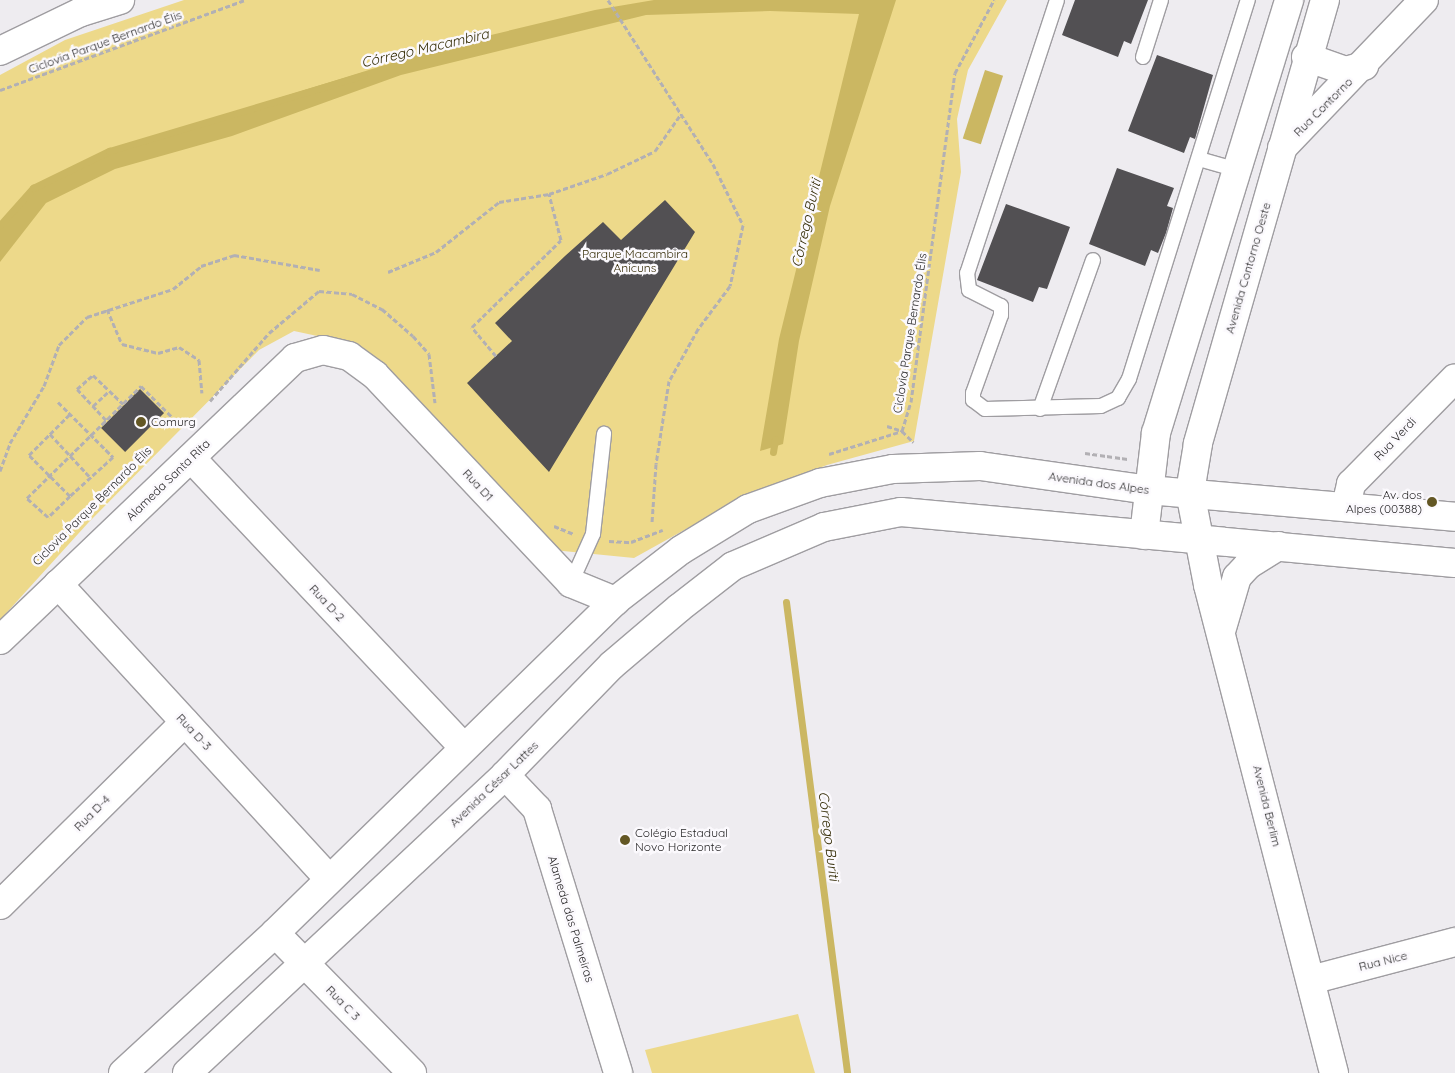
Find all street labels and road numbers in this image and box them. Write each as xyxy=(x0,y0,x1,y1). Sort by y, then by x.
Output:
street label: Ciclovia Parque Bernardo Élis xyxy=(26,8,184,76)
street label: Rua Contorno xyxy=(1291,75,1355,139)
street label: Avenida Contorno Oeste xyxy=(1222,201,1274,335)
street label: Ciclovia Parque Bernardo Élis xyxy=(890,252,930,414)
street label: Rua Verdi xyxy=(1371,415,1419,463)
street label: Alameda Santa Rita xyxy=(123,436,213,524)
street label: Ciclovia Parque Bernardo Élis xyxy=(30,444,154,568)
street label: Rua D1 xyxy=(460,466,496,504)
street label: Avenida dos Alpes xyxy=(1048,469,1150,497)
street label: Rua D-2 xyxy=(306,582,348,624)
street label: Rua D-3 xyxy=(173,711,215,753)
street label: Avenida César Lattes xyxy=(447,738,541,830)
street label: Avenida Berlim xyxy=(1250,764,1284,848)
street label: Rua D-4 xyxy=(71,792,113,834)
street label: Alameda das Palmeiras xyxy=(545,854,597,984)
street label: Rua Nice xyxy=(1357,948,1409,974)
street label: Rua C 3 xyxy=(323,983,363,1023)

